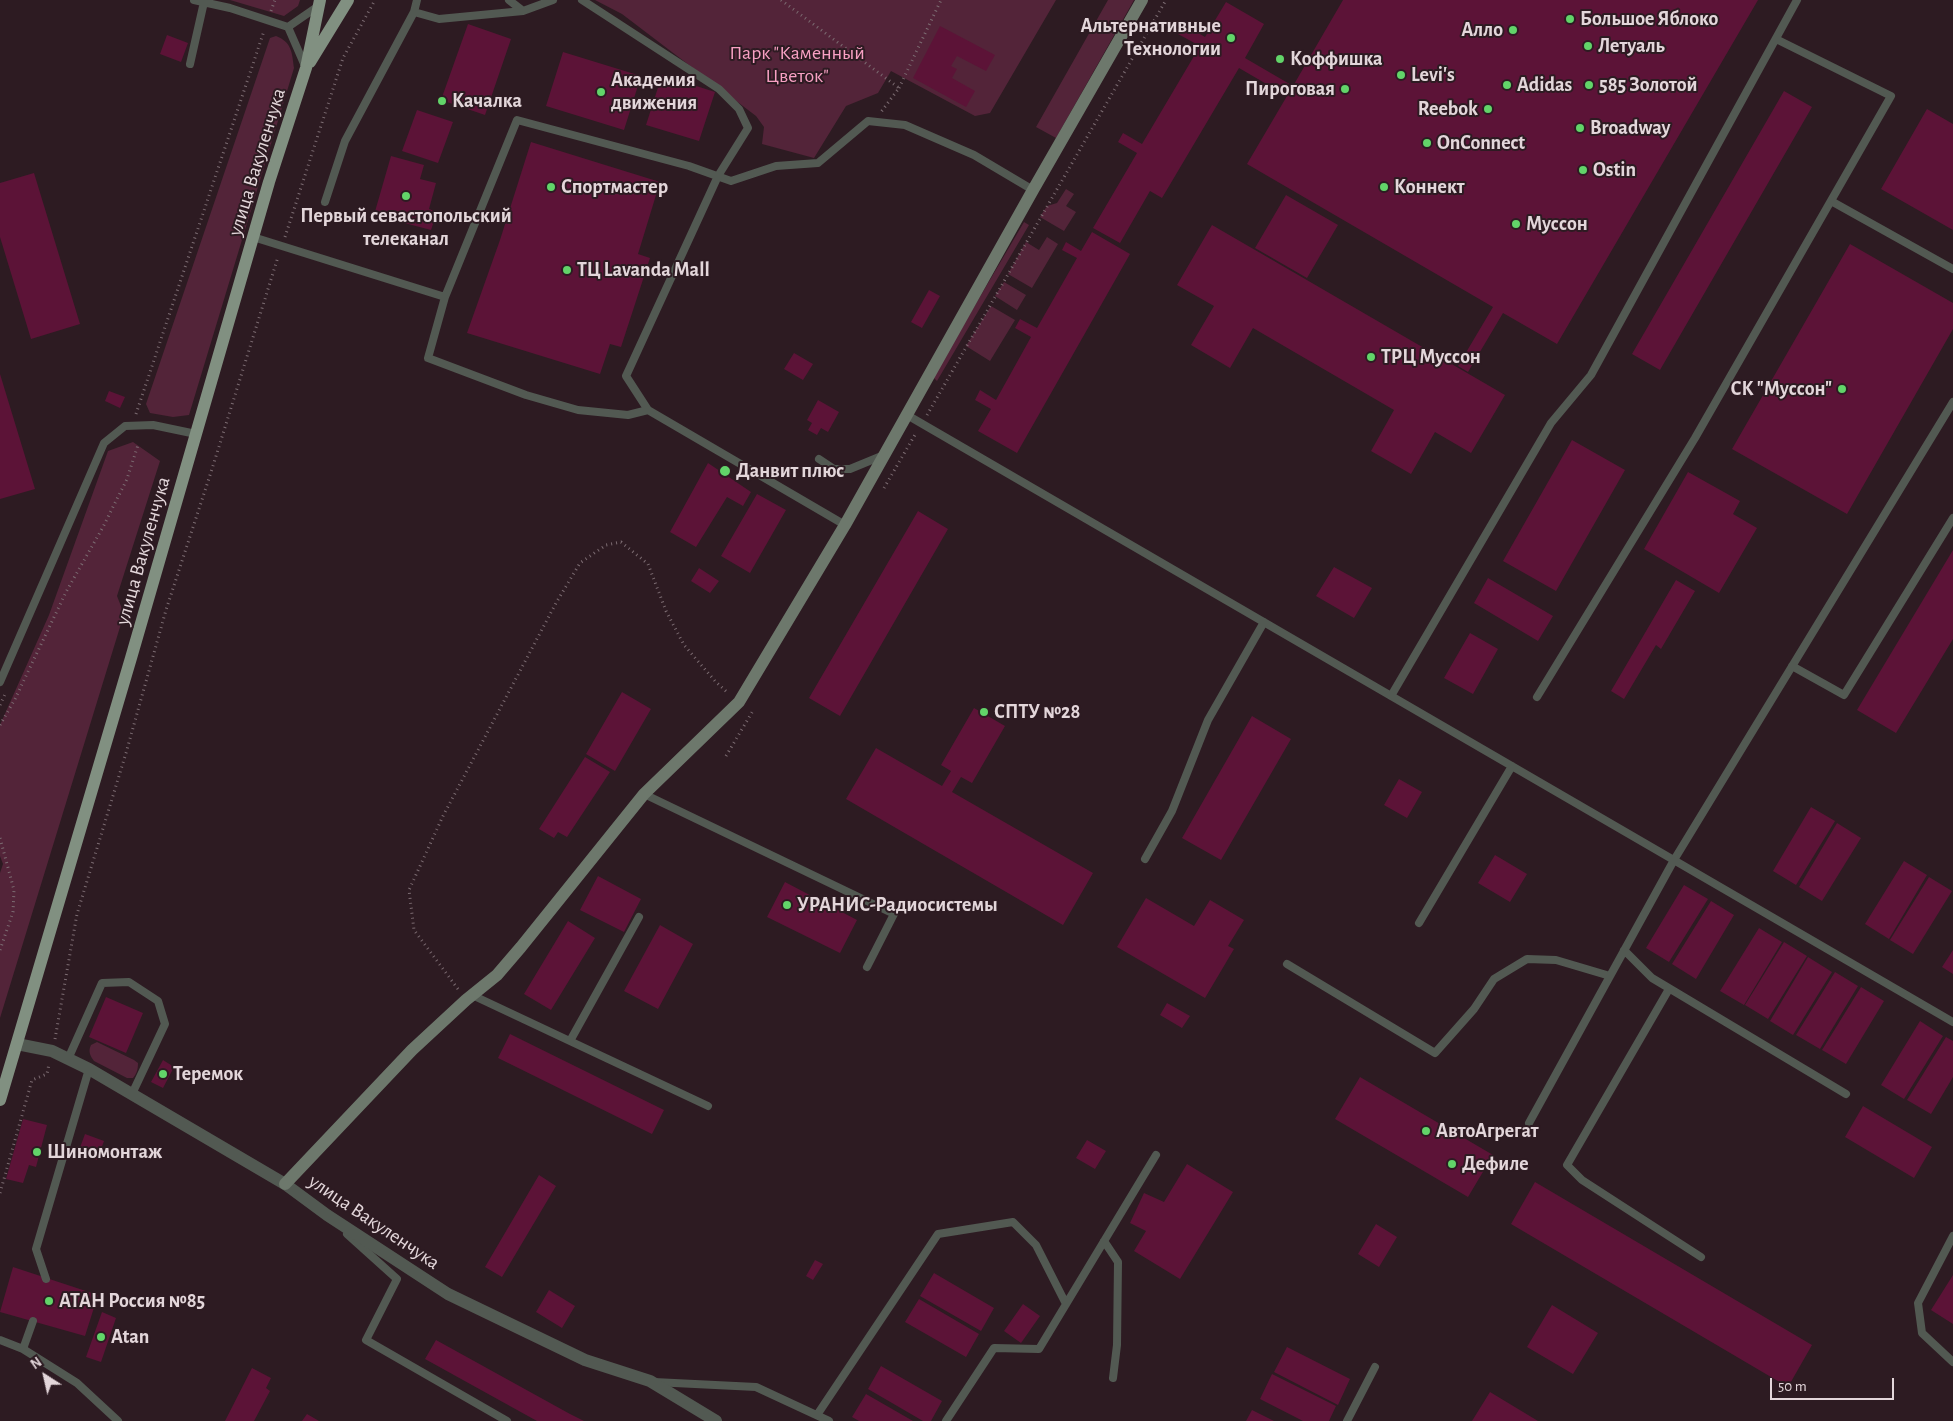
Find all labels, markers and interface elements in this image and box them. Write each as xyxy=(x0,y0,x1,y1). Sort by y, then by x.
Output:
place label: Большое Яблоко xyxy=(1580,7,1718,31)
marker: Большое Яблоко xyxy=(1564,13,1576,25)
place label: Альтернативные Технологии xyxy=(1080,14,1221,61)
place label: Алло xyxy=(1461,18,1503,42)
marker: Алло xyxy=(1507,24,1519,36)
marker: Альтернативные Технологии xyxy=(1225,32,1237,44)
place label: Летуаль xyxy=(1598,34,1665,58)
marker: Летуаль xyxy=(1582,40,1594,52)
park label: Парк "Каменный Цветок" xyxy=(729,41,865,88)
place label: Коффишка xyxy=(1290,47,1382,71)
marker: Коффишка xyxy=(1274,53,1286,65)
place label: Levi's xyxy=(1411,63,1455,87)
place label: Академия движения xyxy=(611,68,697,115)
marker: Levi's xyxy=(1395,69,1407,81)
place label: Adidas xyxy=(1517,73,1572,97)
place label: 585 Золотой xyxy=(1599,73,1697,97)
place label: Пироговая xyxy=(1245,77,1335,101)
marker: Adidas xyxy=(1501,79,1513,91)
marker: 585 Золотой xyxy=(1583,79,1595,91)
marker: Пироговая xyxy=(1339,83,1351,95)
street label: улица Вакуленчука xyxy=(223,85,291,239)
marker: Академия движения xyxy=(595,86,607,98)
place label: Качалка xyxy=(452,89,522,113)
marker: Качалка xyxy=(436,95,448,107)
place label: Reebok xyxy=(1418,97,1478,121)
marker: Reebok xyxy=(1482,103,1494,115)
place label: Broadway xyxy=(1590,116,1671,140)
marker: Broadway xyxy=(1574,122,1586,134)
place label: OnConnect xyxy=(1437,131,1525,155)
marker: OnConnect xyxy=(1421,137,1433,149)
place label: Ostin xyxy=(1593,158,1636,182)
marker: Ostin xyxy=(1577,164,1589,176)
place label: Спортмастер xyxy=(561,175,668,199)
place label: Коннект xyxy=(1394,175,1465,199)
marker: Спортмастер xyxy=(545,181,557,193)
marker: Коннект xyxy=(1378,181,1390,193)
marker: Первый севастопольский телеканал xyxy=(400,190,412,202)
place label: Первый севастопольский телеканал xyxy=(300,204,512,251)
place label: Муссон xyxy=(1526,212,1588,236)
marker: Муссон xyxy=(1510,218,1522,230)
place label: ТЦ Lavanda Mall xyxy=(577,258,710,282)
marker: ТЦ Lavanda Mall xyxy=(561,264,573,276)
place label: ТРЦ Муссон xyxy=(1381,345,1481,369)
marker: ТРЦ Муссон xyxy=(1365,351,1377,363)
place label: СК "Муссон" xyxy=(1730,377,1832,401)
marker: СК "Муссон" xyxy=(1836,383,1848,395)
place label: Данвит плюс xyxy=(736,459,844,483)
marker: Данвит плюс xyxy=(718,464,732,478)
street label: улица Вакуленчука xyxy=(110,474,176,628)
place label: СПТУ №28 xyxy=(994,700,1080,724)
marker: СПТУ №28 xyxy=(978,706,990,718)
place label: УРАНИС-Радиосистемы xyxy=(797,893,998,917)
marker: УРАНИС-Радиосистемы xyxy=(781,899,793,911)
place label: Теремок xyxy=(173,1062,243,1086)
marker: Теремок xyxy=(157,1068,169,1080)
place label: АвтоАгрегат xyxy=(1436,1119,1539,1143)
marker: АвтоАгрегат xyxy=(1420,1125,1432,1137)
place label: Шиномонтаж xyxy=(47,1140,162,1164)
marker: Шиномонтаж xyxy=(31,1146,43,1158)
place label: Дефиле xyxy=(1462,1152,1529,1176)
marker: Дефиле xyxy=(1446,1158,1458,1170)
street label: улица Вакуленчука xyxy=(304,1169,444,1275)
place label: АТАН Россия №85 xyxy=(59,1289,205,1313)
marker: АТАН Россия №85 xyxy=(43,1295,55,1307)
place label: Atan xyxy=(111,1325,149,1349)
marker: Atan xyxy=(95,1331,107,1343)
north arrow xyxy=(20,1351,70,1401)
text: N xyxy=(28,1355,44,1372)
scale bar xyxy=(1773,1368,1897,1400)
text: 50 m xyxy=(1778,1379,1807,1394)

